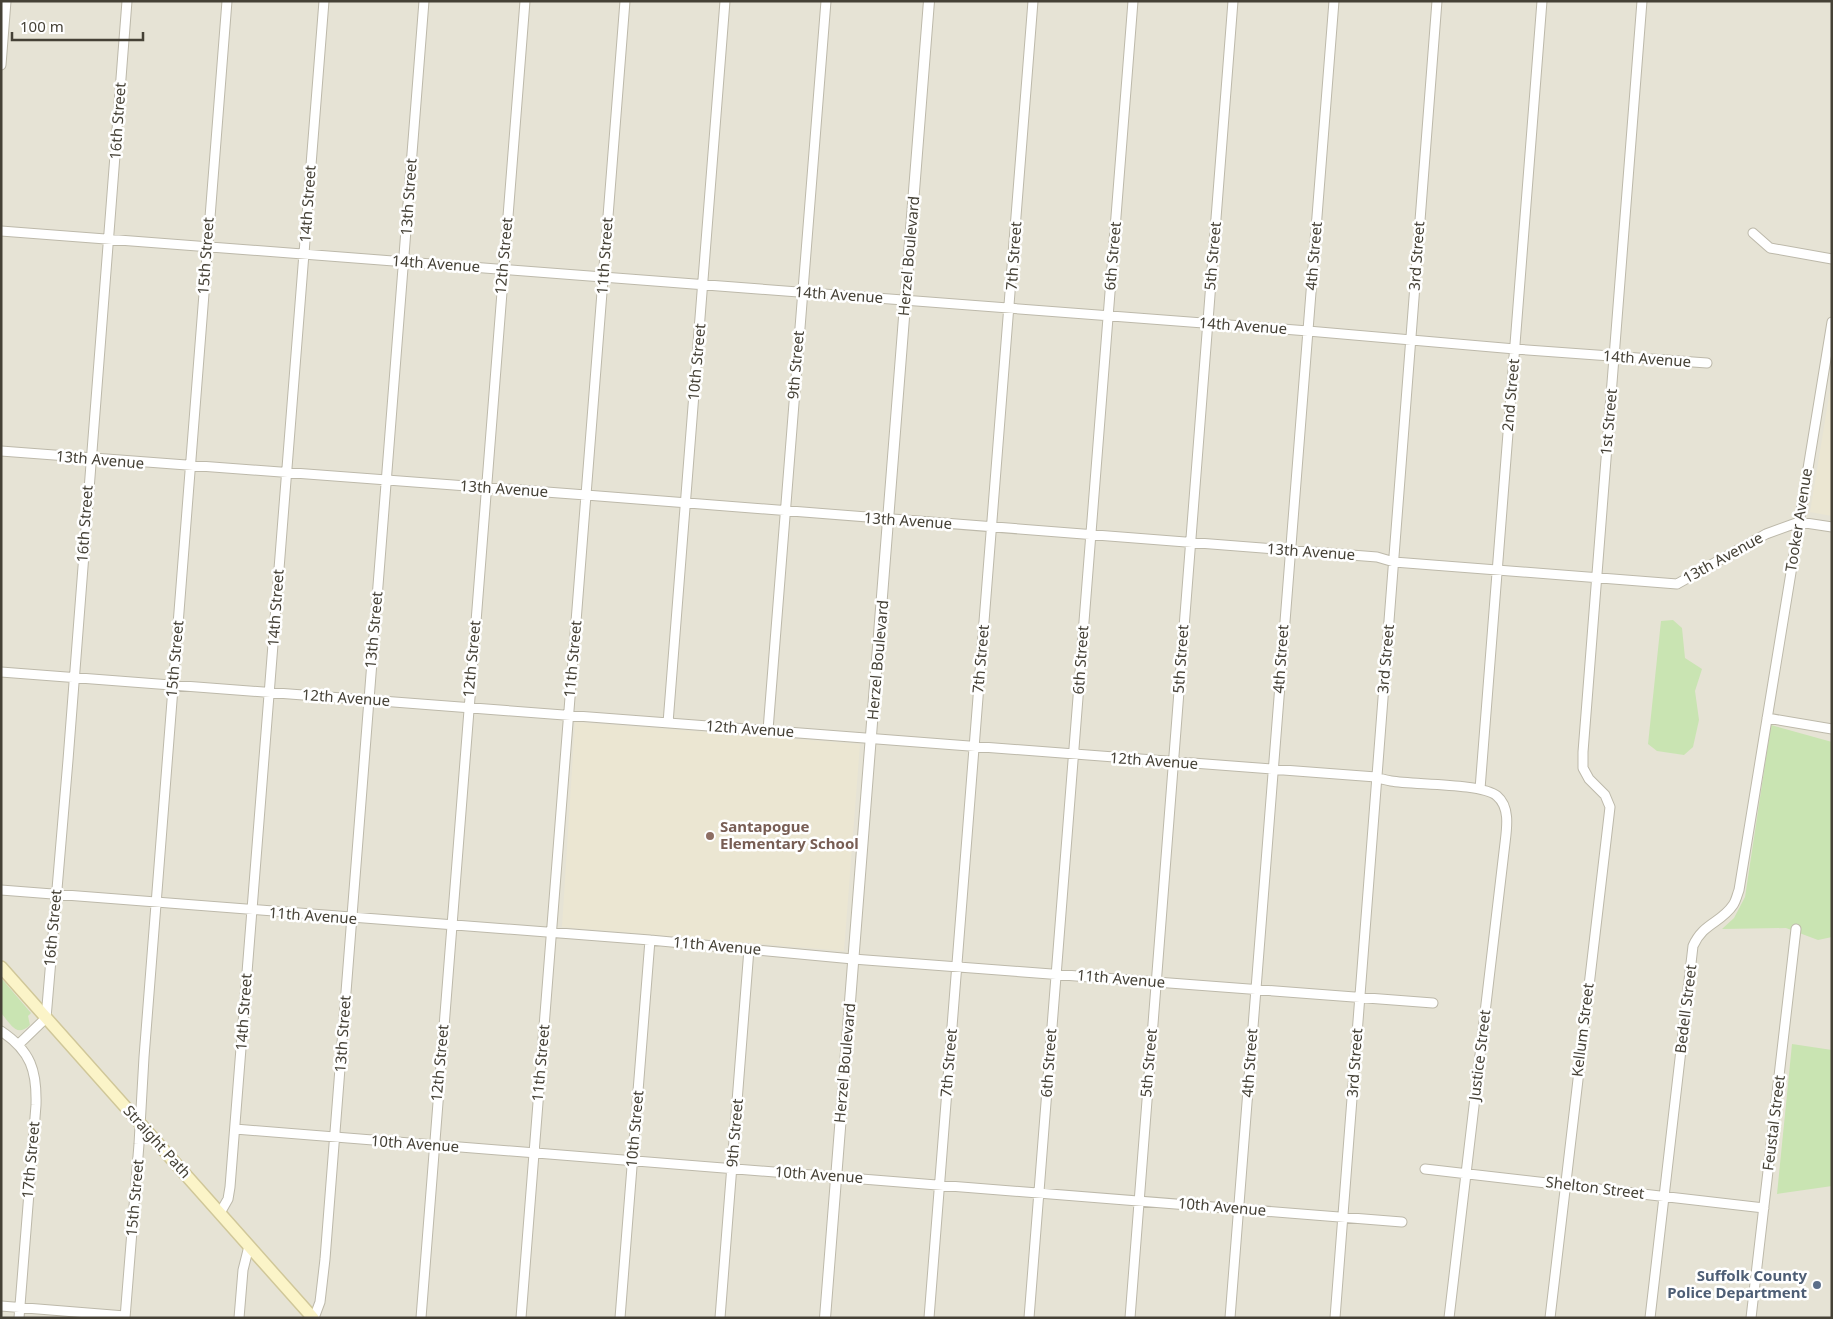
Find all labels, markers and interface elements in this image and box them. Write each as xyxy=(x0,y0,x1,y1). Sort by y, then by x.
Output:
scale bar xyxy=(12,10,144,42)
text: 100 m xyxy=(20,16,64,36)
street label: 16th Street xyxy=(104,81,130,160)
street label: 13th Street xyxy=(395,157,421,236)
street label: 14th Street xyxy=(294,164,320,243)
street label: Herzel Boulevard xyxy=(893,195,923,317)
street label: 15th Street xyxy=(192,216,218,295)
street label: 12th Street xyxy=(490,216,516,295)
street label: 11th Street xyxy=(591,216,617,295)
street label: 7th Street xyxy=(1001,220,1025,291)
street label: 6th Street xyxy=(1099,220,1125,291)
street label: 5th Street xyxy=(1199,220,1225,291)
street label: 4th Street xyxy=(1300,220,1326,291)
street label: 3rd Street xyxy=(1404,220,1428,291)
street label: 14th Avenue xyxy=(391,250,481,276)
street label: 14th Avenue xyxy=(794,281,884,307)
street label: 14th Avenue xyxy=(1198,312,1288,338)
street label: 10th Street xyxy=(683,322,709,401)
street label: 9th Street xyxy=(782,329,808,400)
street label: 14th Avenue xyxy=(1602,345,1692,371)
street label: 2nd Street xyxy=(1497,357,1523,432)
street label: 1st Street xyxy=(1595,387,1621,456)
street label: 13th Avenue xyxy=(55,445,145,473)
street label: Tooker Avenue xyxy=(1780,467,1816,573)
street label: 13th Avenue xyxy=(459,475,549,501)
street label: 16th Street xyxy=(71,484,97,563)
street label: 13th Avenue xyxy=(863,507,953,533)
street label: 13th Avenue xyxy=(1679,527,1766,587)
street label: 13th Avenue xyxy=(1266,538,1356,564)
street label: 14th Street xyxy=(262,568,288,647)
street label: 13th Street xyxy=(360,590,386,669)
street label: Herzel Boulevard xyxy=(862,599,892,721)
street label: 15th Street xyxy=(161,619,187,698)
street label: 12th Street xyxy=(458,619,484,698)
street label: 11th Street xyxy=(559,619,585,698)
street label: 7th Street xyxy=(967,623,993,694)
street label: 5th Street xyxy=(1168,623,1192,694)
street label: 4th Street xyxy=(1268,623,1292,694)
street label: 3rd Street xyxy=(1372,623,1398,694)
street label: 6th Street xyxy=(1068,624,1092,695)
street label: 12th Avenue xyxy=(301,684,391,710)
street label: 12th Avenue xyxy=(705,715,795,741)
street label: 12th Avenue xyxy=(1109,747,1199,773)
place label: Santapogue Elementary School xyxy=(720,816,859,853)
marker: Santapogue Elementary School xyxy=(704,830,716,842)
street label: 16th Street xyxy=(39,888,65,967)
street label: 11th Avenue xyxy=(268,902,358,928)
street label: 11th Avenue xyxy=(672,931,762,959)
street label: Bedell Street xyxy=(1670,963,1700,1054)
street label: 11th Avenue xyxy=(1076,964,1166,992)
street label: 14th Street xyxy=(230,972,256,1051)
street label: Kellum Street xyxy=(1566,981,1598,1078)
street label: 13th Street xyxy=(329,994,355,1073)
street label: Herzel Boulevard xyxy=(829,1002,859,1124)
street label: Justice Street xyxy=(1463,1008,1495,1103)
street label: 12th Street xyxy=(426,1023,452,1102)
street label: 11th Street xyxy=(527,1023,553,1102)
street label: 7th Street xyxy=(935,1027,961,1098)
street label: 6th Street xyxy=(1036,1027,1060,1098)
street label: 5th Street xyxy=(1135,1027,1161,1098)
street label: 4th Street xyxy=(1237,1027,1261,1098)
street label: 3rd Street xyxy=(1342,1027,1366,1098)
street label: Feustal Street xyxy=(1757,1073,1789,1172)
street label: 10th Street xyxy=(621,1089,647,1168)
street label: 9th Street xyxy=(721,1097,747,1168)
street label: Straight Path xyxy=(120,1101,196,1182)
street label: 17th Street xyxy=(17,1120,43,1199)
street label: 10th Avenue xyxy=(370,1130,460,1156)
street label: 15th Street xyxy=(121,1158,147,1237)
street label: 10th Avenue xyxy=(774,1161,864,1187)
street label: Shelton Street xyxy=(1545,1171,1646,1203)
street label: 10th Avenue xyxy=(1177,1192,1267,1220)
place label: Suffolk County Police Department xyxy=(1667,1265,1807,1302)
marker: Suffolk County Police Department xyxy=(1811,1279,1823,1291)

